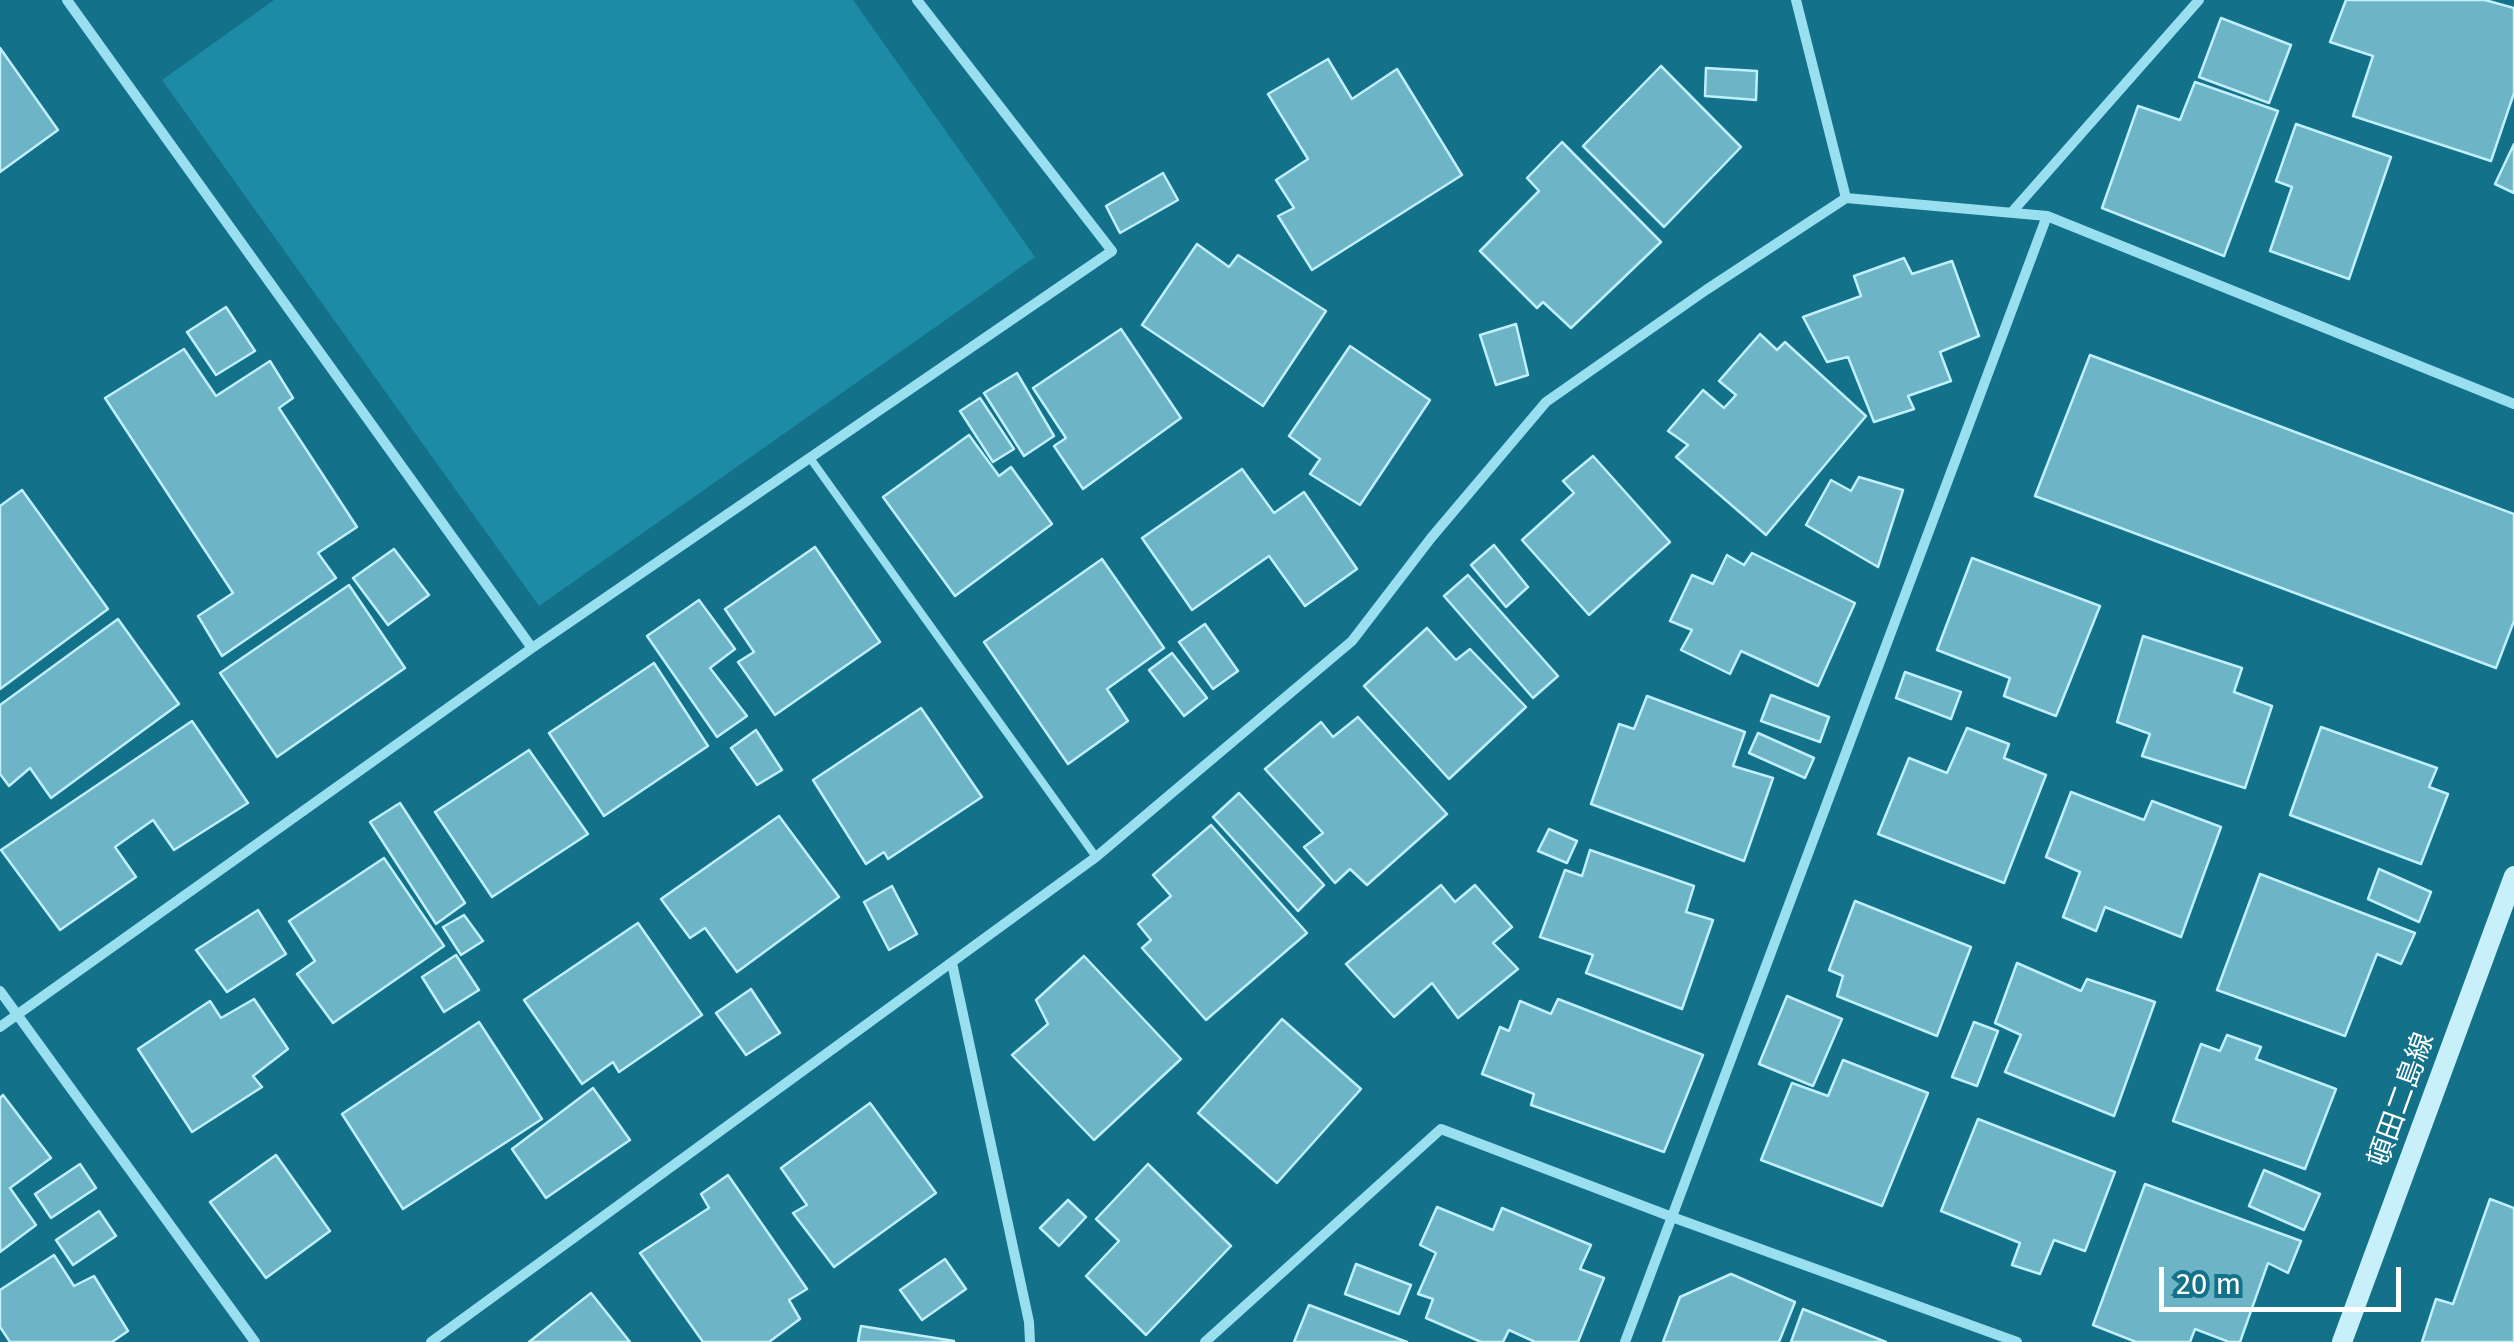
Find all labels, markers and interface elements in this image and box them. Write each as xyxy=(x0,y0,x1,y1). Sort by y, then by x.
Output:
street label: 頓田二島線 xyxy=(2362,1028,2442,1172)
scale bar xyxy=(2164,1247,2406,1309)
text: 20 m xyxy=(2176,1266,2241,1302)

